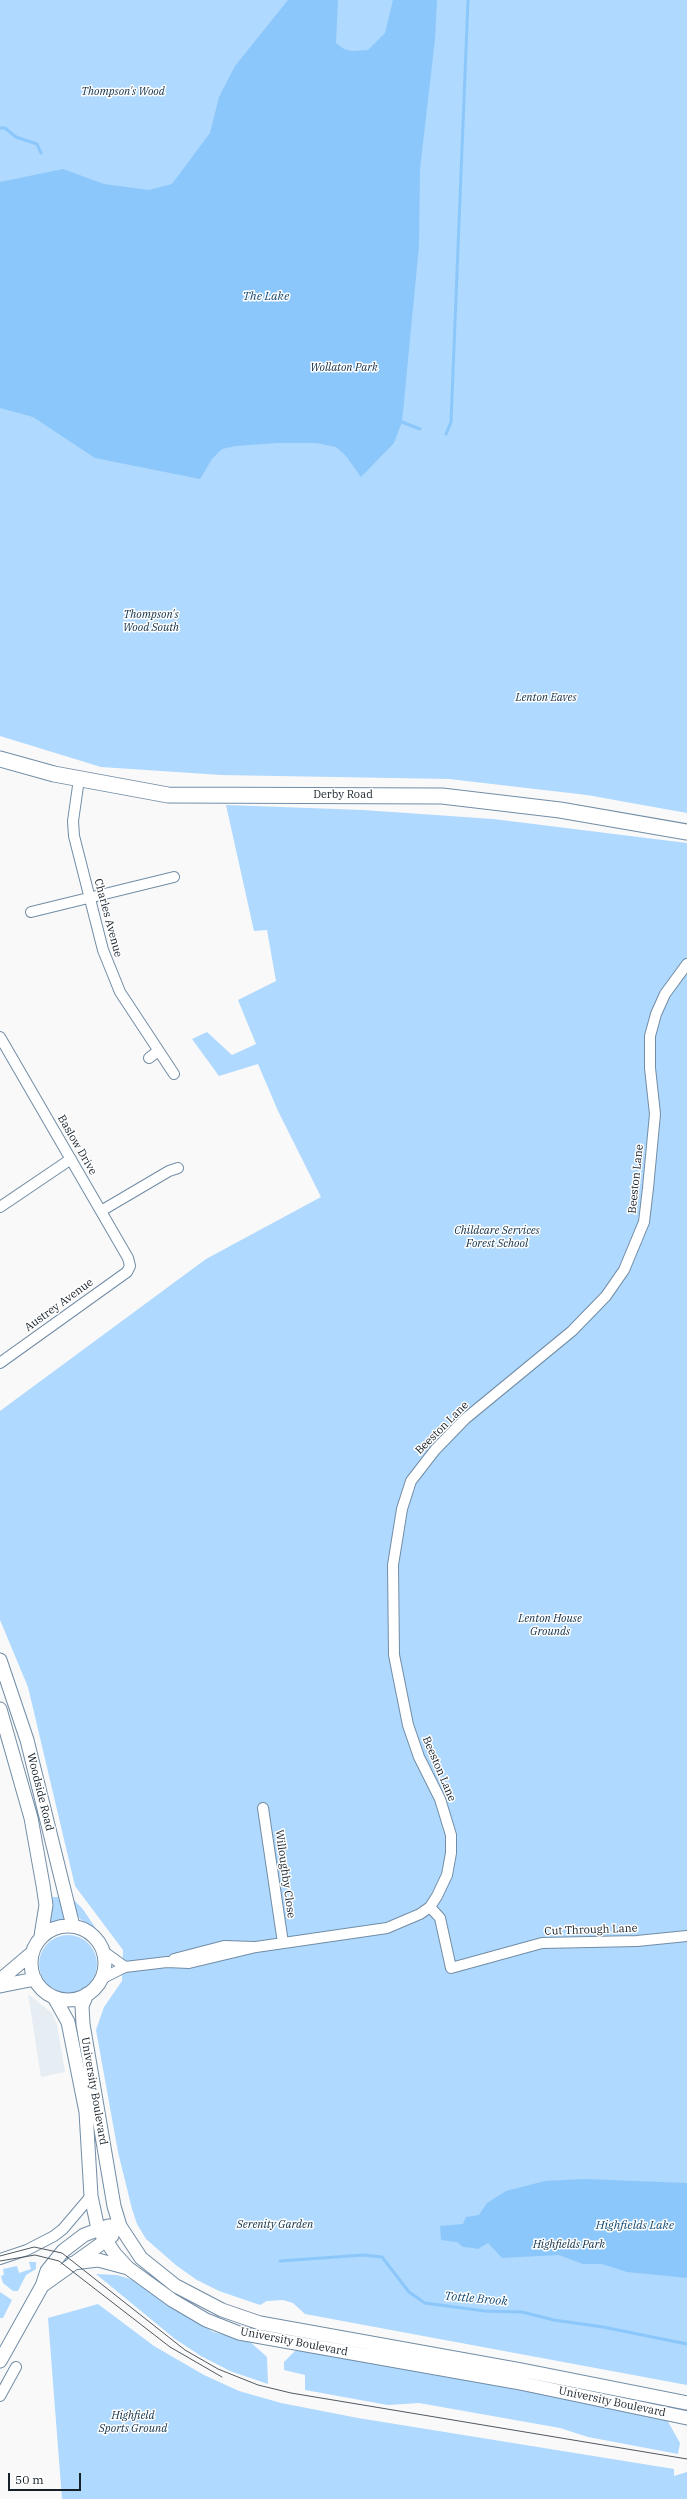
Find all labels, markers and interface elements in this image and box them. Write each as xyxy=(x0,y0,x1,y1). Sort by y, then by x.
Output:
park label: Thompson's Wood xyxy=(81,85,165,99)
water label: The Lake xyxy=(243,290,289,304)
park label: Wollaton Park xyxy=(310,361,378,375)
park label: Thompson's Wood South xyxy=(123,608,179,634)
park label: Lenton Eaves xyxy=(515,691,577,705)
street label: Derby Road xyxy=(313,788,373,802)
street label: Charles Avenue xyxy=(91,877,125,959)
street label: Baslow Drive xyxy=(55,1113,99,1177)
street label: Beeston Lane xyxy=(626,1144,646,1214)
park label: Childcare Services Forest School xyxy=(454,1224,540,1250)
street label: Austrey Avenue xyxy=(22,1276,96,1334)
street label: Beeston Lane xyxy=(413,1399,471,1457)
park label: Lenton House Grounds xyxy=(518,1612,582,1638)
street label: Beeston Lane xyxy=(419,1734,459,1804)
street label: Woodside Road xyxy=(24,1752,56,1832)
street label: Willoughby Close xyxy=(272,1829,298,1919)
street label: Cut Through Lane xyxy=(544,1922,638,1938)
street label: University Boulevard xyxy=(78,2036,110,2146)
park label: Serenity Garden xyxy=(237,2218,313,2232)
water label: Highfields Lake xyxy=(596,2219,674,2233)
park label: Highfields Park xyxy=(533,2238,605,2252)
water label: Tottle Brook xyxy=(444,2289,508,2309)
street label: University Boulevard xyxy=(239,2325,349,2359)
street label: University Boulevard xyxy=(557,2384,667,2420)
park label: Highfield Sports Ground xyxy=(99,2409,167,2435)
scale bar xyxy=(10,2465,83,2491)
text: 50 m xyxy=(15,2472,44,2487)

